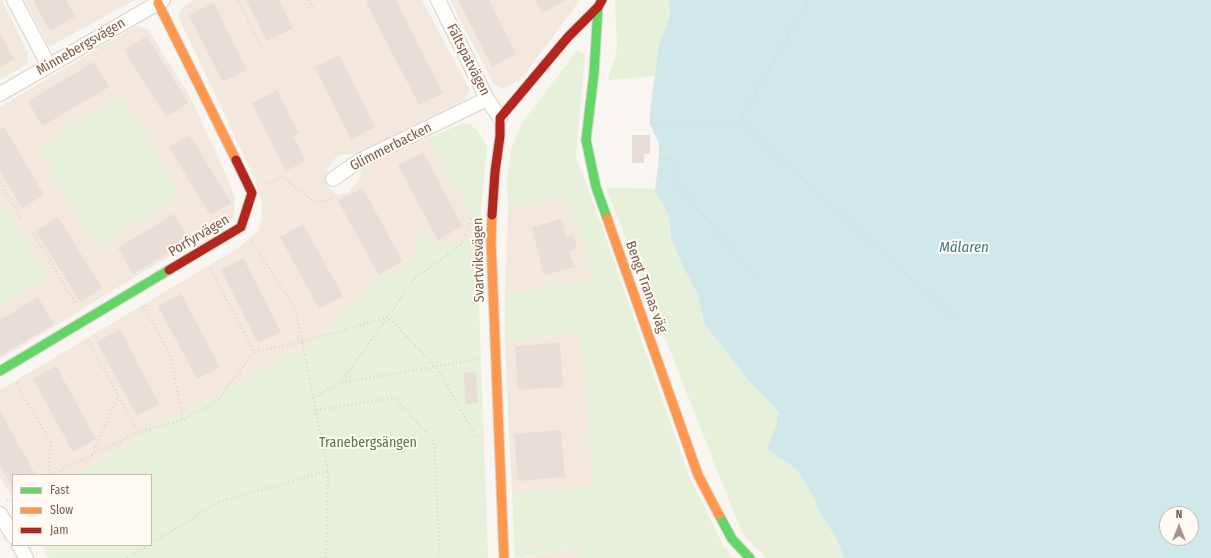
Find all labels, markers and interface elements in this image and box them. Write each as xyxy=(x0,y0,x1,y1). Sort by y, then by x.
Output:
street label: Minnebergsvägen xyxy=(34,15,128,79)
street label: Fältspatvägen xyxy=(443,21,493,99)
street label: Glimmerbacken xyxy=(347,119,435,175)
street label: Porfyrvägen xyxy=(166,211,232,261)
street label: Svartviksvägen xyxy=(470,218,488,302)
street label: Bengt Tranas väg xyxy=(622,239,670,335)
water label: Mälaren xyxy=(939,239,989,257)
park label: Tranebergsängen xyxy=(319,435,417,451)
legend xyxy=(12,474,152,546)
text: Fast xyxy=(50,483,69,497)
text: Slow xyxy=(50,503,73,517)
north arrow xyxy=(1159,506,1199,546)
text: N xyxy=(1176,508,1182,521)
text: Jam xyxy=(50,523,68,537)

